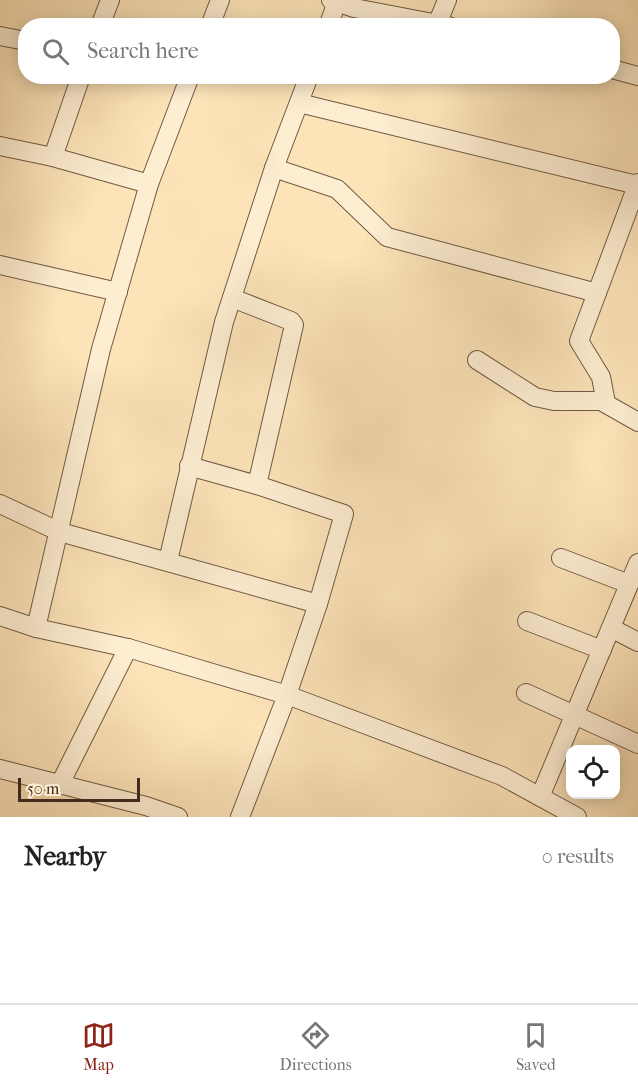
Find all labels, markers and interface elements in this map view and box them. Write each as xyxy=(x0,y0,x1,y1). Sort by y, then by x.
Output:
search box xyxy=(18,18,620,84)
icon: search xyxy=(39,35,72,68)
text: Search here xyxy=(87,38,199,64)
map controls xyxy=(566,745,620,799)
button: locate xyxy=(566,745,620,799)
scale bar xyxy=(18,775,140,802)
text: 50 m xyxy=(27,779,59,798)
text: Nearby xyxy=(24,841,106,872)
text: 0 results xyxy=(542,845,614,868)
tab: Map xyxy=(82,1019,115,1074)
tab: Directions xyxy=(280,1019,352,1074)
tab: Saved xyxy=(516,1019,556,1074)

